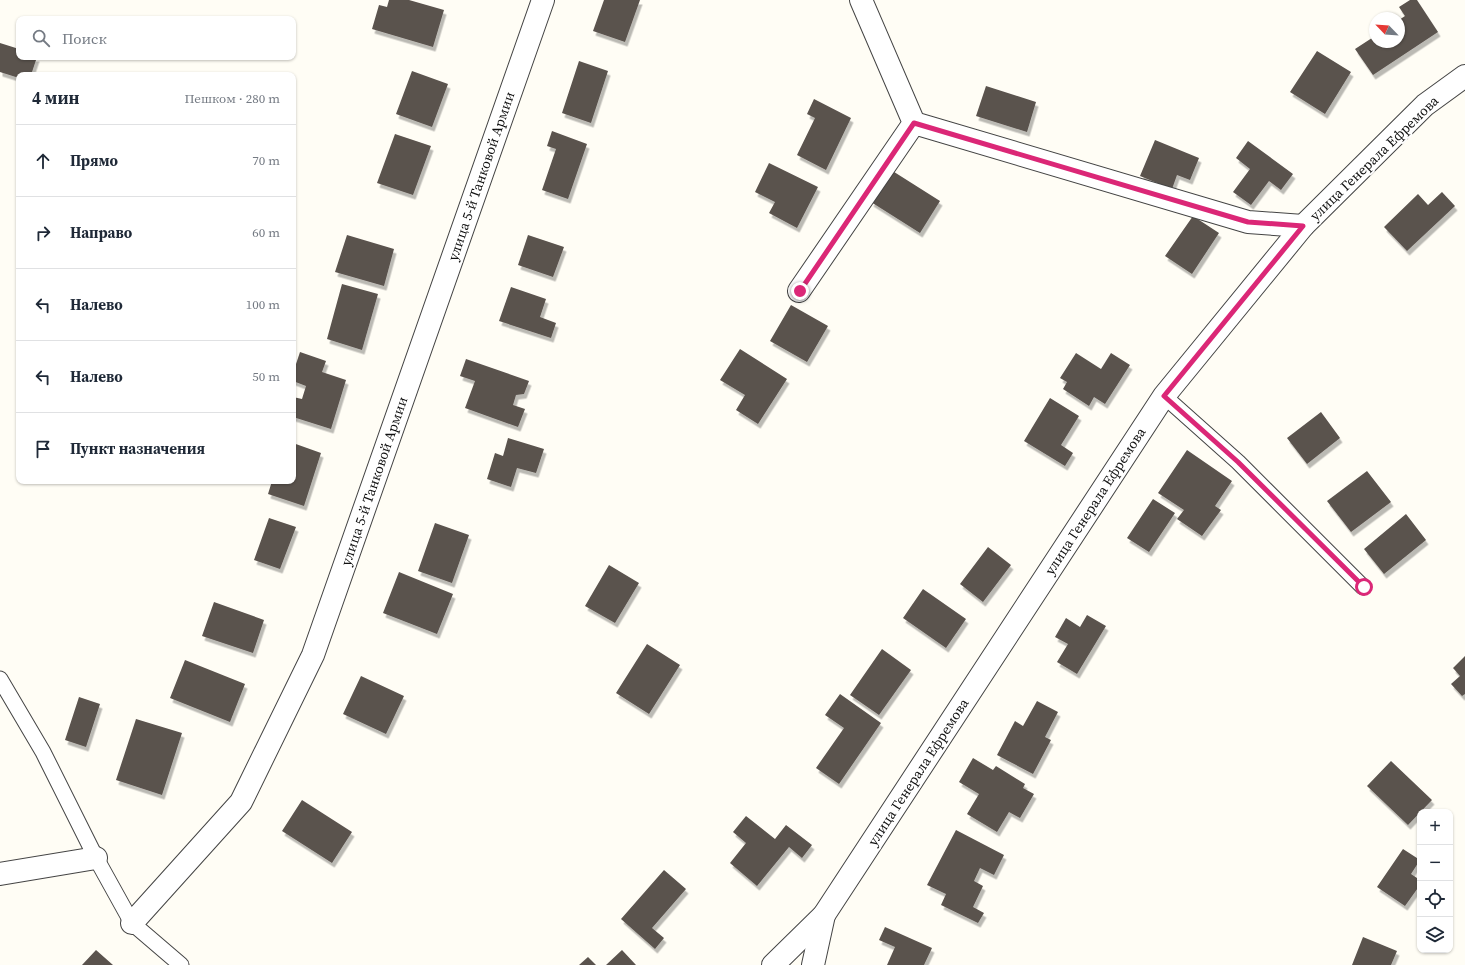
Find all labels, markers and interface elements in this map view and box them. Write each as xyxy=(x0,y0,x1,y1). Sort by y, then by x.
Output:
north arrow xyxy=(1369,12,1405,48)
search box xyxy=(16,16,296,60)
icon: search xyxy=(30,27,52,49)
text: Поиск xyxy=(62,28,107,49)
text: 4 мин xyxy=(32,86,80,110)
street label: улица 5-й Танковой Армии xyxy=(443,89,519,263)
text: Пешком · 280 m xyxy=(185,90,280,107)
street label: улица Генерала Ефремова xyxy=(1305,90,1444,225)
icon: ahead xyxy=(32,150,54,172)
text: Прямо xyxy=(70,150,118,171)
text: 70 m xyxy=(252,152,280,169)
icon: right xyxy=(32,222,54,244)
text: Направо xyxy=(70,222,132,243)
text: 60 m xyxy=(252,224,280,241)
route end xyxy=(791,282,809,300)
icon: left xyxy=(32,294,54,316)
text: Налево xyxy=(70,294,123,315)
text: 100 m xyxy=(246,296,280,313)
icon: left xyxy=(32,366,54,388)
text: Налево xyxy=(70,366,123,387)
text: 50 m xyxy=(252,368,280,385)
street label: улица 5-й Танковой Армии xyxy=(336,394,412,568)
street label: улица Генерала Ефремова xyxy=(1040,423,1151,579)
icon: arrive xyxy=(32,438,54,460)
text: Пункт назначения xyxy=(70,438,205,459)
route start xyxy=(1355,578,1373,596)
street label: улица Генерала Ефремова xyxy=(863,694,974,850)
map controls xyxy=(1417,809,1453,953)
button: + xyxy=(1417,809,1453,845)
button: − xyxy=(1417,845,1453,881)
button: locate xyxy=(1417,881,1453,917)
button: layers xyxy=(1417,917,1453,953)

